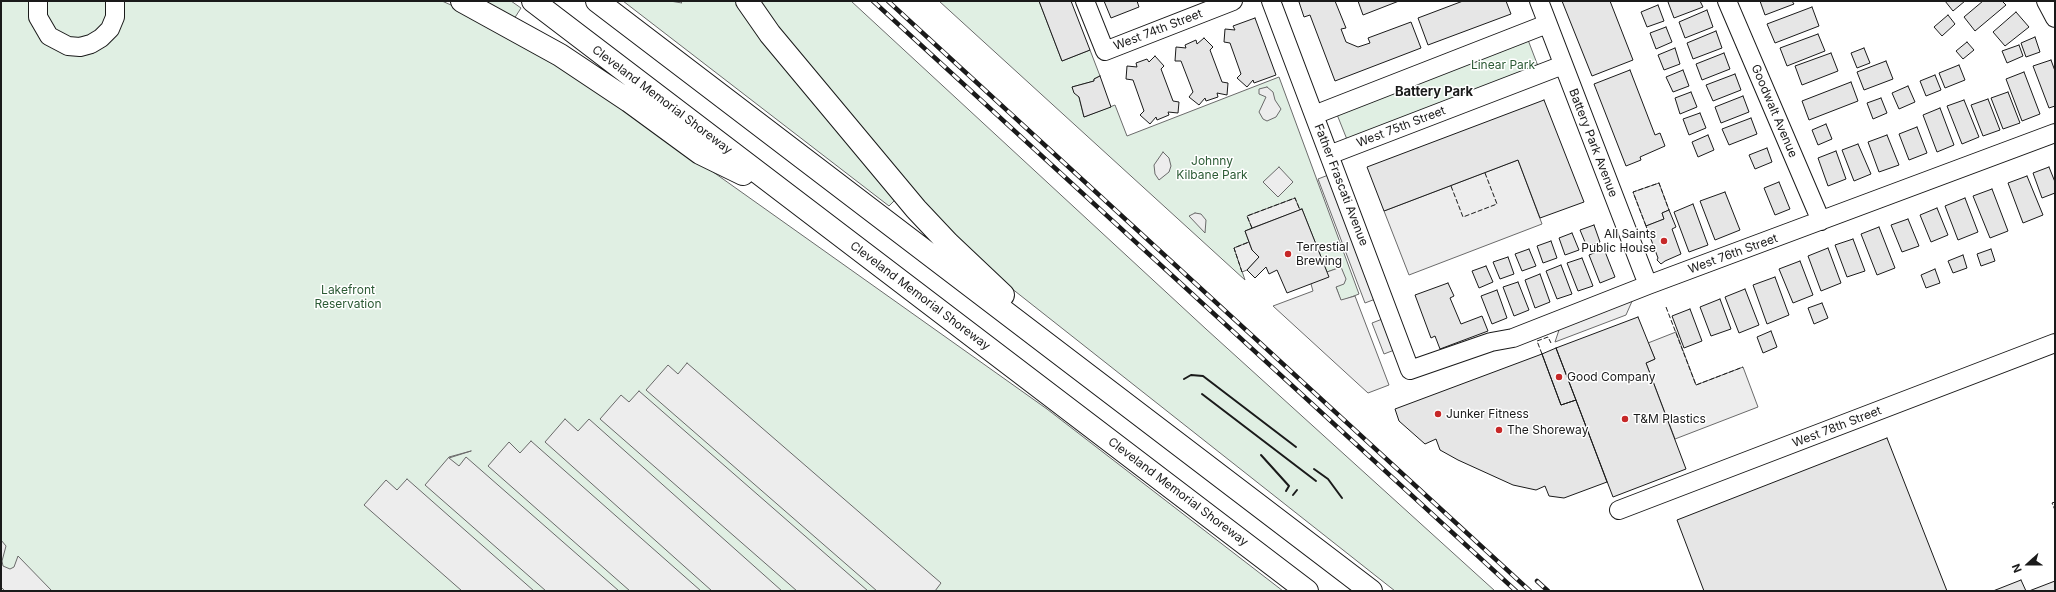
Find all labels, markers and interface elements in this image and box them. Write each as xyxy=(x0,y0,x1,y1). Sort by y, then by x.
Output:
street label: West 74th Street xyxy=(1112,6,1204,54)
street label: Cleveland Memorial Shoreway xyxy=(589,43,735,157)
park label: Linear Park xyxy=(1471,58,1535,72)
street label: Goodwalt Avenue xyxy=(1748,62,1800,160)
district label: Battery Park xyxy=(1395,84,1473,100)
street label: Battery Park Avenue xyxy=(1566,87,1620,199)
street label: West 75th Street xyxy=(1355,103,1447,151)
street label: Father Frascati Avenue xyxy=(1311,122,1371,248)
park label: Johnny Kilbane Park xyxy=(1176,154,1248,182)
place label: All Saints Public House xyxy=(1581,227,1656,255)
street label: West 76th Street xyxy=(1686,231,1780,277)
marker: All Saints Public House xyxy=(1659,236,1669,246)
street label: Cleveland Memorial Shoreway xyxy=(847,239,993,353)
place label: Terrestial Brewing xyxy=(1296,240,1349,268)
marker: Terrestial Brewing xyxy=(1283,249,1293,259)
park label: Lakefront Reservation xyxy=(314,283,382,311)
place label: Good Company xyxy=(1567,370,1655,384)
marker: Good Company xyxy=(1554,372,1564,382)
street label: West 78th Street xyxy=(1790,403,1884,451)
place label: Junker Fitness xyxy=(1446,407,1529,421)
marker: Junker Fitness xyxy=(1433,409,1443,419)
place label: T&M Plastics xyxy=(1633,412,1706,426)
marker: T&M Plastics xyxy=(1620,414,1630,424)
place label: The Shoreway xyxy=(1507,423,1588,437)
marker: The Shoreway xyxy=(1494,425,1504,435)
street label: Cleveland Memorial Shoreway xyxy=(1105,435,1251,549)
north arrow xyxy=(2008,544,2048,584)
text: N xyxy=(2009,562,2025,575)

